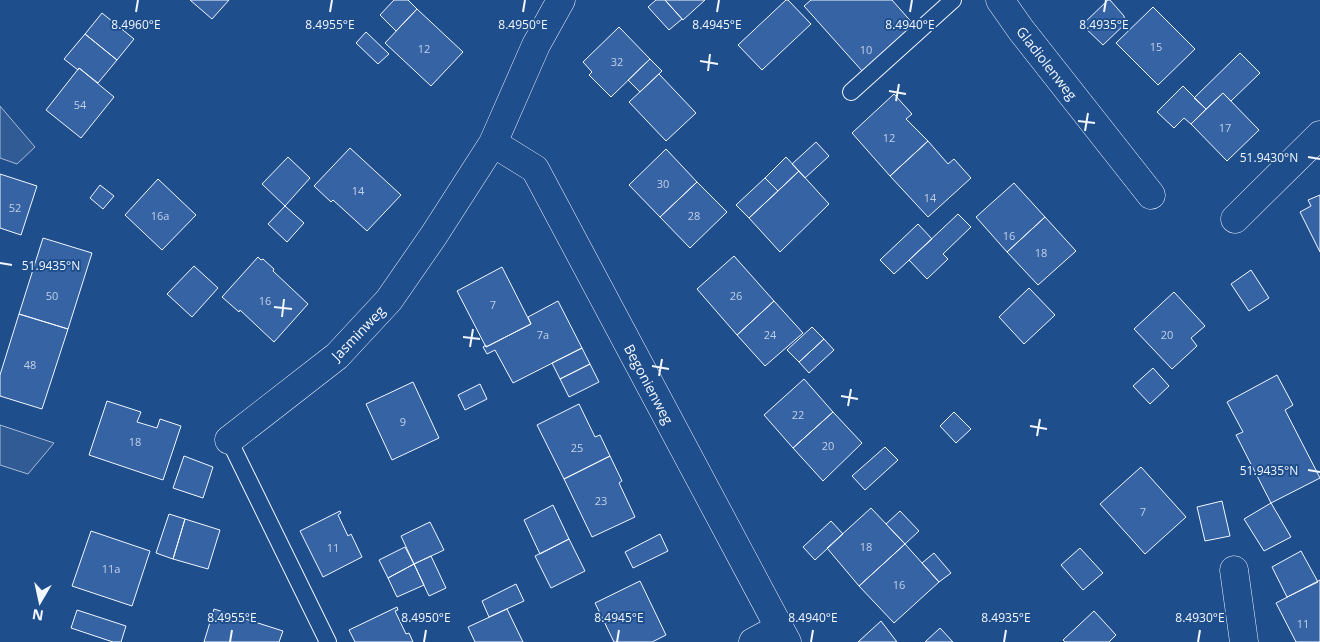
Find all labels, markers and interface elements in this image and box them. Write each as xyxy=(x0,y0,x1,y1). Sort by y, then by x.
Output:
text: 8.4960°E xyxy=(111,16,161,33)
text: 8.4955°E xyxy=(305,16,355,33)
text: 8.4950°E xyxy=(498,16,548,33)
text: 8.4945°E xyxy=(692,16,742,33)
text: 8.4940°E xyxy=(885,16,935,33)
text: 8.4935°E xyxy=(1079,16,1129,33)
street label: Gladiolenweg xyxy=(1012,22,1082,104)
house number: 15 xyxy=(1150,39,1162,54)
house number: 12 xyxy=(418,41,430,56)
house number: 10 xyxy=(860,42,872,57)
house number: 32 xyxy=(611,54,623,69)
house number: 54 xyxy=(74,97,87,112)
house number: 17 xyxy=(1219,120,1231,135)
house number: 12 xyxy=(883,130,895,145)
text: 51.9430°N xyxy=(1240,149,1298,166)
house number: 30 xyxy=(657,176,669,191)
house number: 14 xyxy=(352,183,365,198)
house number: 14 xyxy=(924,190,937,205)
house number: 52 xyxy=(9,200,21,215)
house number: 16a xyxy=(151,208,169,223)
house number: 28 xyxy=(688,208,700,223)
house number: 16 xyxy=(1003,228,1015,243)
house number: 18 xyxy=(1035,245,1047,260)
text: 51.9435°N xyxy=(22,257,80,274)
house number: 50 xyxy=(46,288,58,303)
house number: 26 xyxy=(730,288,742,303)
house number: 16 xyxy=(259,293,271,308)
house number: 7 xyxy=(490,297,496,312)
street label: Jasminweg xyxy=(326,301,389,366)
house number: 7a xyxy=(537,327,549,342)
house number: 24 xyxy=(764,327,777,342)
house number: 20 xyxy=(1161,327,1173,342)
street label: Begonienweg xyxy=(620,341,678,428)
house number: 48 xyxy=(24,357,36,372)
house number: 22 xyxy=(792,407,804,422)
house number: 9 xyxy=(400,414,406,429)
house number: 18 xyxy=(129,434,141,449)
house number: 20 xyxy=(822,438,834,453)
house number: 25 xyxy=(571,440,583,455)
text: 51.9435°N xyxy=(1240,462,1298,479)
house number: 23 xyxy=(595,493,607,508)
house number: 7 xyxy=(1140,504,1146,519)
house number: 18 xyxy=(860,539,872,554)
house number: 11 xyxy=(327,540,339,555)
house number: 11a xyxy=(102,561,120,576)
north arrow xyxy=(15,577,65,627)
house number: 16 xyxy=(893,577,905,592)
text: N xyxy=(31,605,45,626)
text: 8.4955°E xyxy=(207,609,257,626)
text: 8.4950°E xyxy=(401,609,451,626)
text: 8.4945°E xyxy=(594,609,644,626)
text: 8.4940°E xyxy=(788,609,838,626)
text: 8.4935°E xyxy=(981,609,1031,626)
text: 8.4930°E xyxy=(1175,609,1225,626)
house number: 11 xyxy=(1297,616,1309,631)

